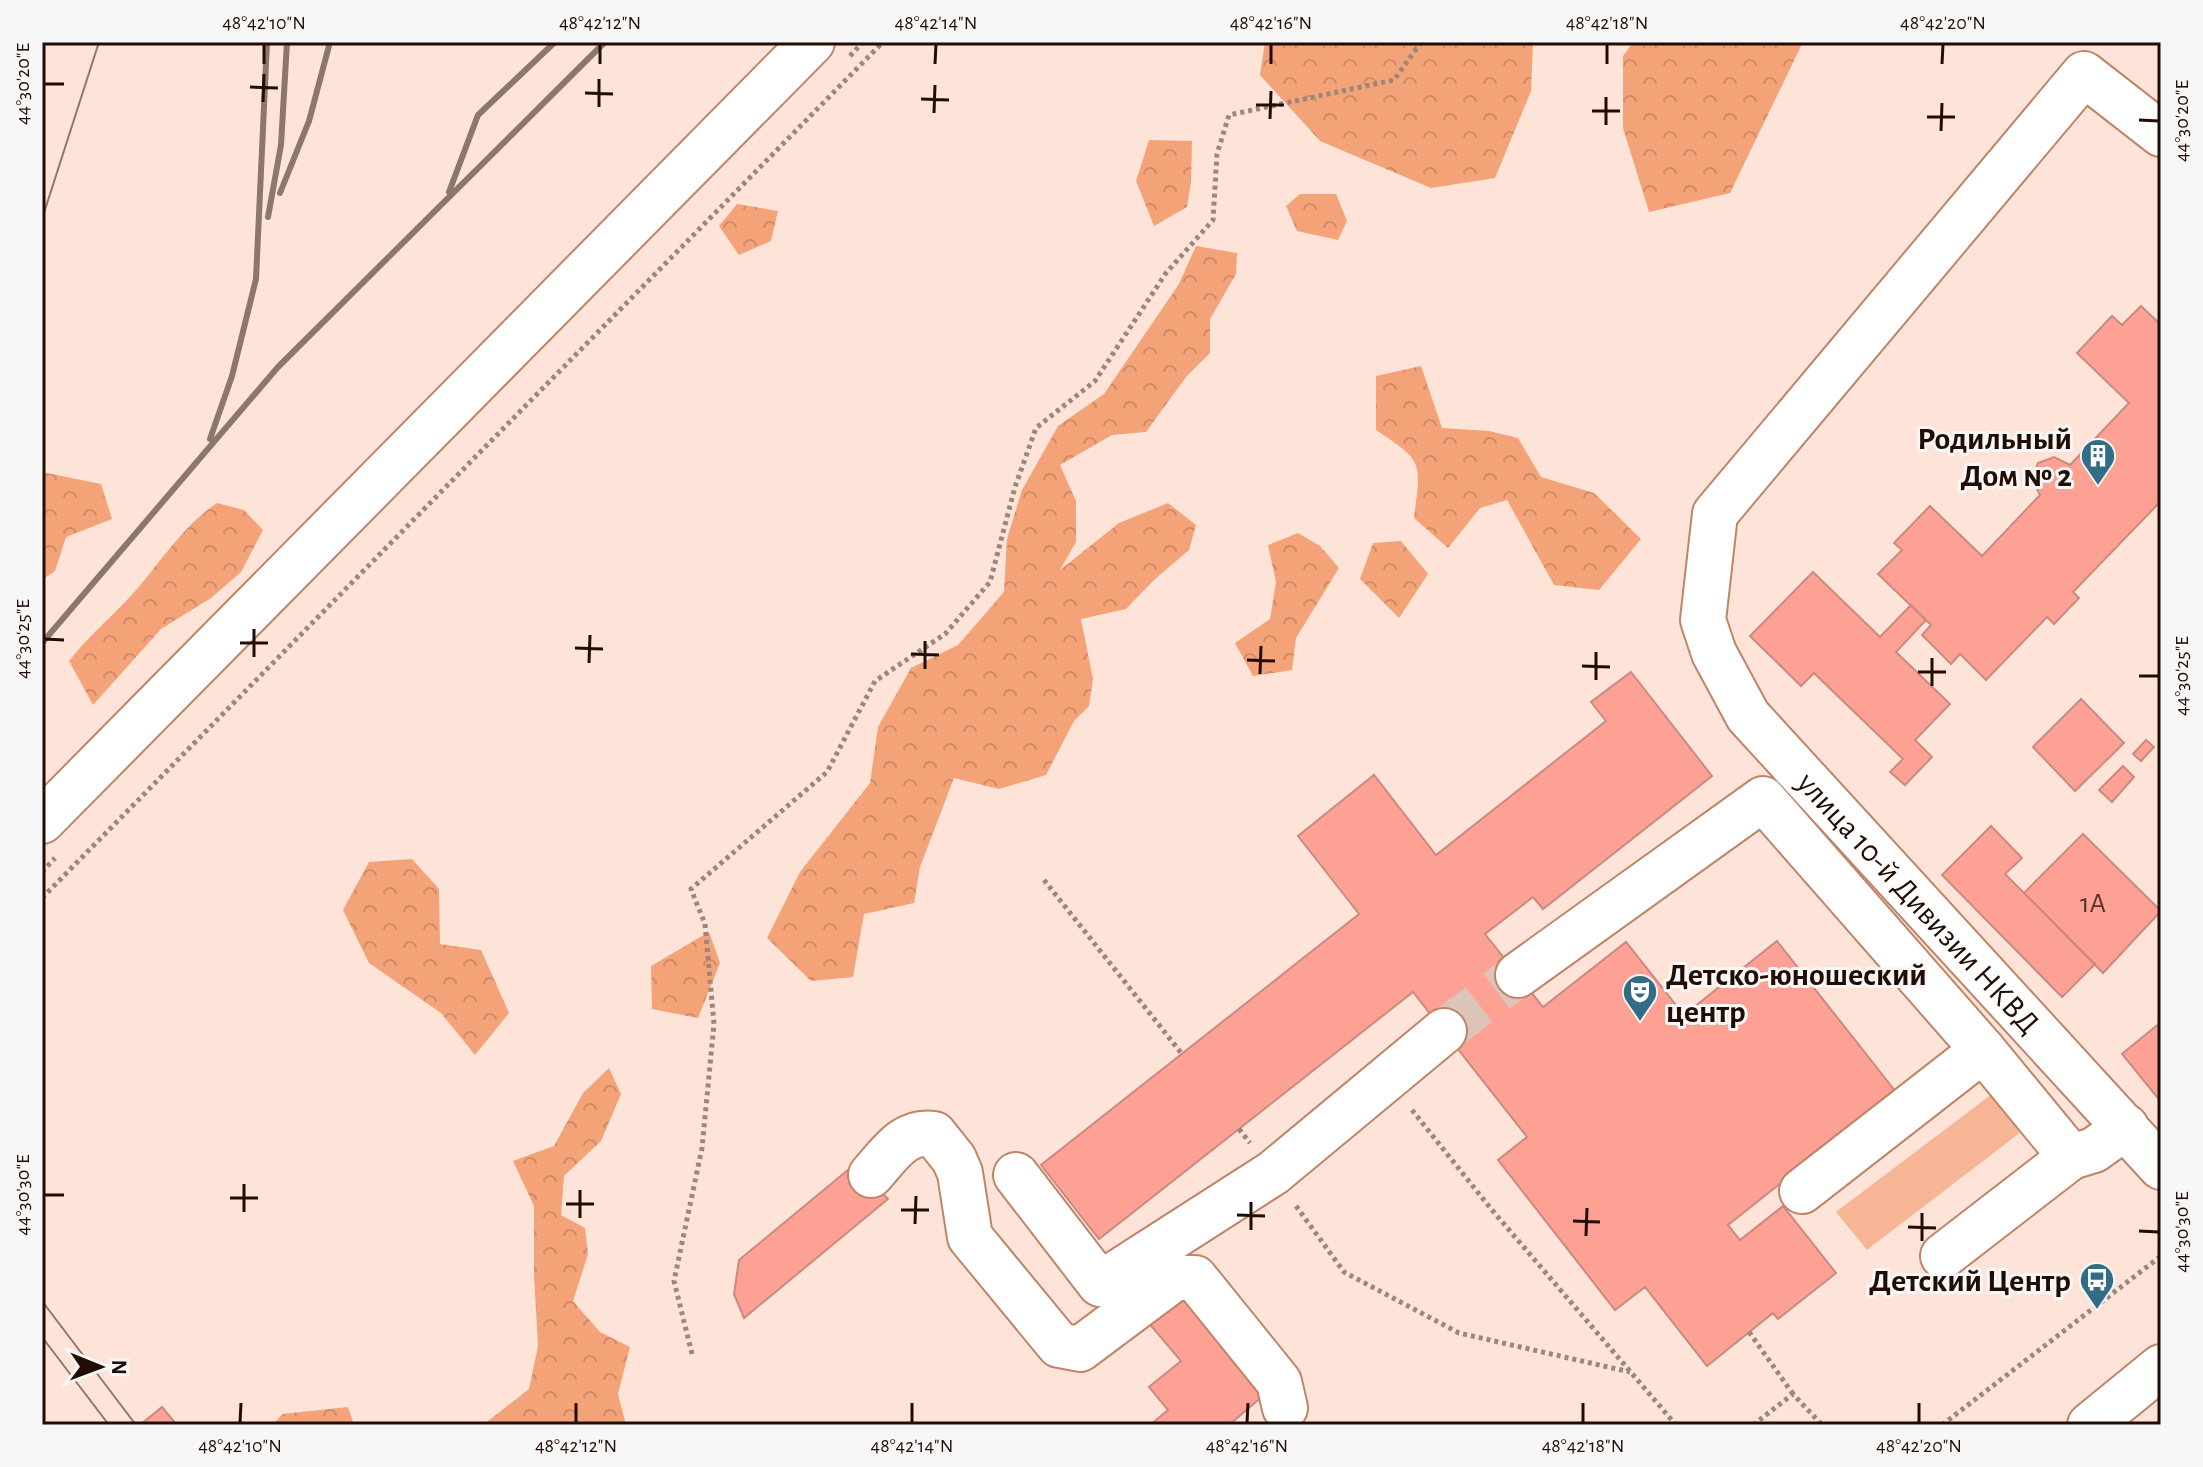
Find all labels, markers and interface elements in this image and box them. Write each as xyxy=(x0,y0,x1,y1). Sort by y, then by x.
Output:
text: 48°42'10"N xyxy=(222,13,306,33)
text: 48°42'12"N xyxy=(559,13,641,33)
text: 48°42'14"N xyxy=(895,13,977,33)
text: 48°42'16"N xyxy=(1230,13,1312,33)
text: 48°42'18"N xyxy=(1566,13,1648,33)
text: 48°42'20"N xyxy=(1900,13,1986,33)
text: 44°30'20"E xyxy=(13,43,33,125)
text: 44°30'20"E xyxy=(2172,80,2192,162)
place label: Родильный Дом № 2 xyxy=(1917,423,2072,492)
building icon: Родильный Дом № 2 xyxy=(2079,437,2117,487)
text: 44°30'25"E xyxy=(13,599,33,679)
text: 44°30'25"E xyxy=(2172,636,2192,716)
street label: улица 10-й Дивизии НКВД xyxy=(1790,766,2045,1040)
house number: 1А xyxy=(2080,890,2106,918)
place label: Детско-юношеский центр xyxy=(1666,959,1927,1028)
theatre icon: Детско-юношеский центр xyxy=(1621,973,1659,1023)
text: 44°30'30"E xyxy=(13,1154,33,1236)
text: 44°30'30"E xyxy=(2172,1191,2192,1273)
bus stop icon: Детский Центр xyxy=(2078,1261,2116,1311)
place label: Детский Центр xyxy=(1869,1265,2071,1297)
north arrow xyxy=(60,1327,140,1407)
text: N xyxy=(108,1359,130,1375)
text: 48°42'10"N xyxy=(198,1436,282,1456)
text: 48°42'12"N xyxy=(535,1436,617,1456)
text: 48°42'14"N xyxy=(871,1436,953,1456)
text: 48°42'16"N xyxy=(1206,1436,1288,1456)
text: 48°42'18"N xyxy=(1542,1436,1624,1456)
text: 48°42'20"N xyxy=(1876,1436,1962,1456)

